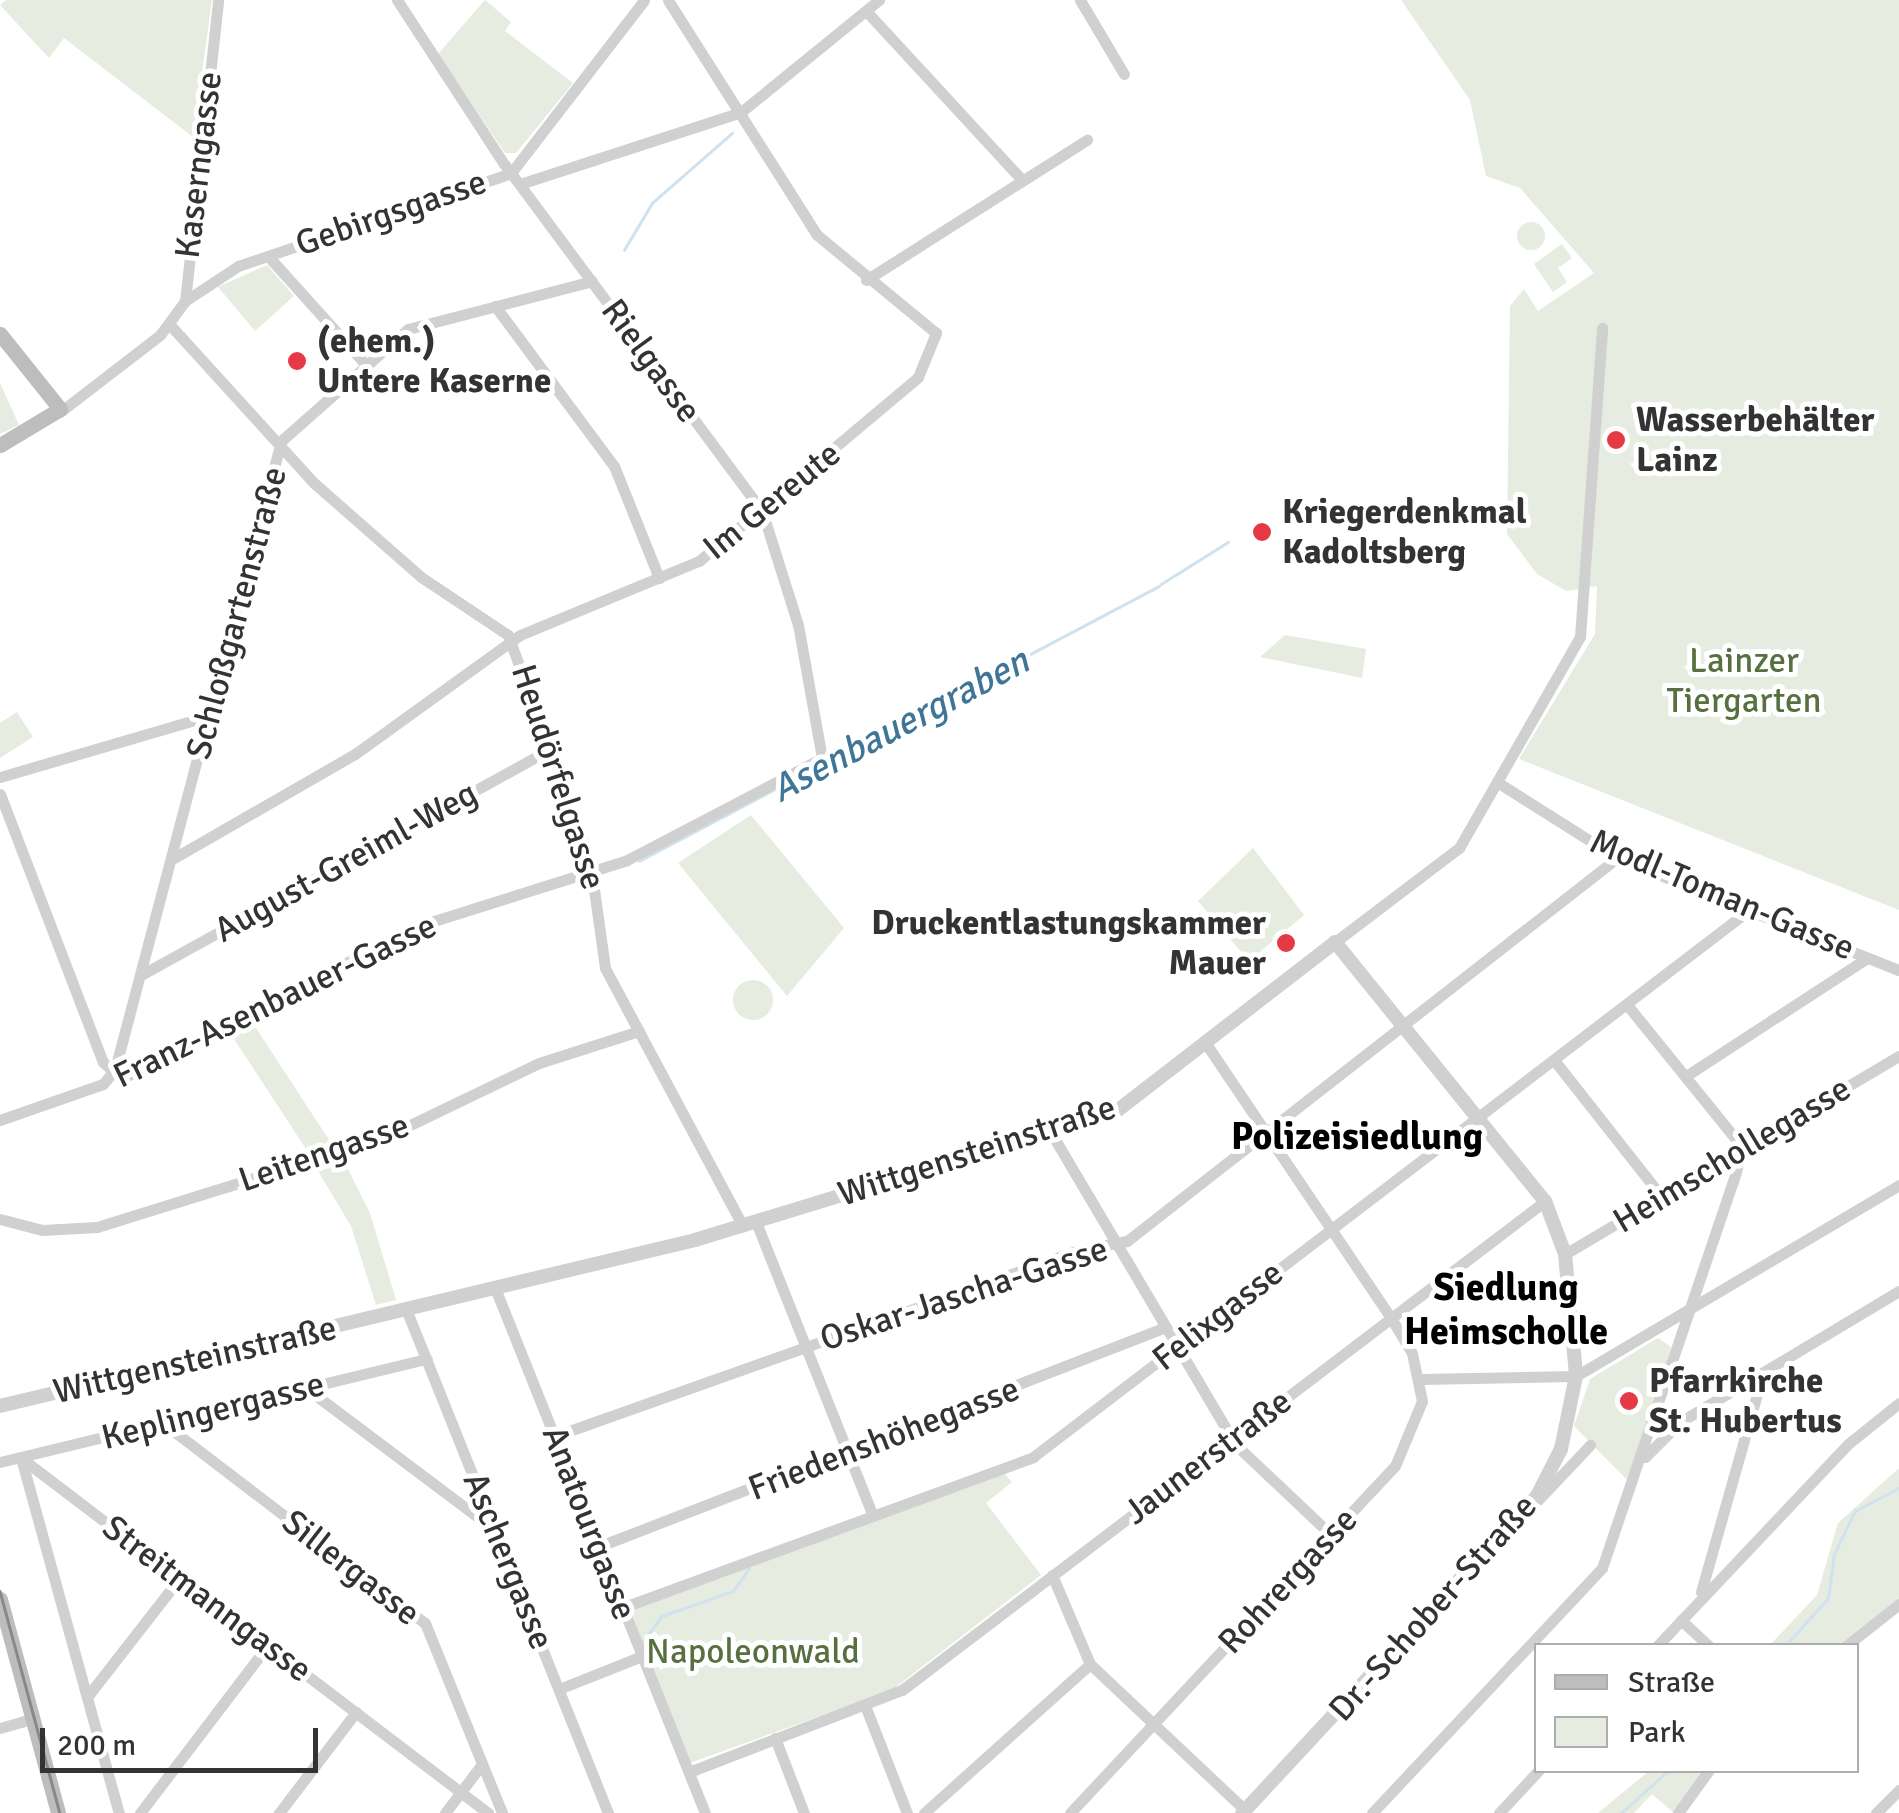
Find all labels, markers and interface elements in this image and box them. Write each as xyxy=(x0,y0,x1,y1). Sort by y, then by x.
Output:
street label: Kaserngasse xyxy=(167,69,231,261)
street label: Gebirgsgasse xyxy=(290,161,492,265)
street label: Rielgasse xyxy=(592,291,710,431)
place label: (ehem.) Untere Kaserne xyxy=(317,320,551,402)
marker: (ehem.) Untere Kaserne xyxy=(286,350,308,372)
place label: Wasserbehälter Lainz xyxy=(1636,399,1874,481)
marker: Wasserbehälter Lainz xyxy=(1605,429,1627,451)
street label: Im Gereute xyxy=(695,433,849,569)
street label: Schloßgartenstraße xyxy=(178,462,296,764)
place label: Kriegerdenkmal Kadoltsberg xyxy=(1282,491,1527,573)
marker: Kriegerdenkmal Kadoltsberg xyxy=(1251,521,1273,543)
water label: Asenbauergraben xyxy=(763,638,1037,812)
park label: Lainzer Tiergarten xyxy=(1666,640,1822,722)
street label: Heudörfelgasse xyxy=(502,659,614,895)
street label: August-Greiml-Weg xyxy=(207,772,485,952)
street label: Modl-Toman-Gasse xyxy=(1583,820,1861,970)
place label: Druckentlastungskammer Mauer xyxy=(871,902,1266,984)
street label: Franz-Asenbauer-Gasse xyxy=(107,905,443,1097)
marker: Druckentlastungskammer Mauer xyxy=(1275,932,1297,954)
street label: Heimschollegasse xyxy=(1606,1068,1858,1242)
street label: Wittgensteinstraße xyxy=(833,1086,1121,1216)
street label: Leitengasse xyxy=(233,1104,415,1202)
district label: Polizeisiedlung xyxy=(1231,1114,1483,1160)
street label: Oskar-Jascha-Gasse xyxy=(815,1228,1113,1360)
street label: Felixgasse xyxy=(1144,1252,1292,1380)
district label: Siedlung Heimscholle xyxy=(1404,1265,1608,1355)
street label: Wittgensteinstraße xyxy=(49,1307,341,1413)
place label: Pfarrkirche St. Hubertus xyxy=(1649,1360,1842,1442)
street label: Keplingergasse xyxy=(97,1363,329,1459)
street label: Friedenshöhegasse xyxy=(743,1368,1025,1510)
street label: Jaunerstraße xyxy=(1116,1380,1300,1534)
marker: Pfarrkirche St. Hubertus xyxy=(1618,1390,1640,1412)
street label: Anatourgasse xyxy=(533,1420,645,1626)
street label: Aschergasse xyxy=(454,1467,562,1655)
street label: Dr.-Schober-Straße xyxy=(1320,1486,1546,1730)
street label: Rohrergasse xyxy=(1210,1499,1366,1663)
street label: Sillergasse xyxy=(274,1501,428,1635)
street label: Streitmanngasse xyxy=(94,1507,320,1691)
park label: Napoleonwald xyxy=(646,1631,860,1673)
legend xyxy=(1534,1643,1859,1773)
text: Straße xyxy=(1628,1664,1715,1701)
scale bar xyxy=(45,1708,322,1770)
text: Park xyxy=(1628,1714,1686,1751)
text: 200 m xyxy=(57,1727,136,1764)

